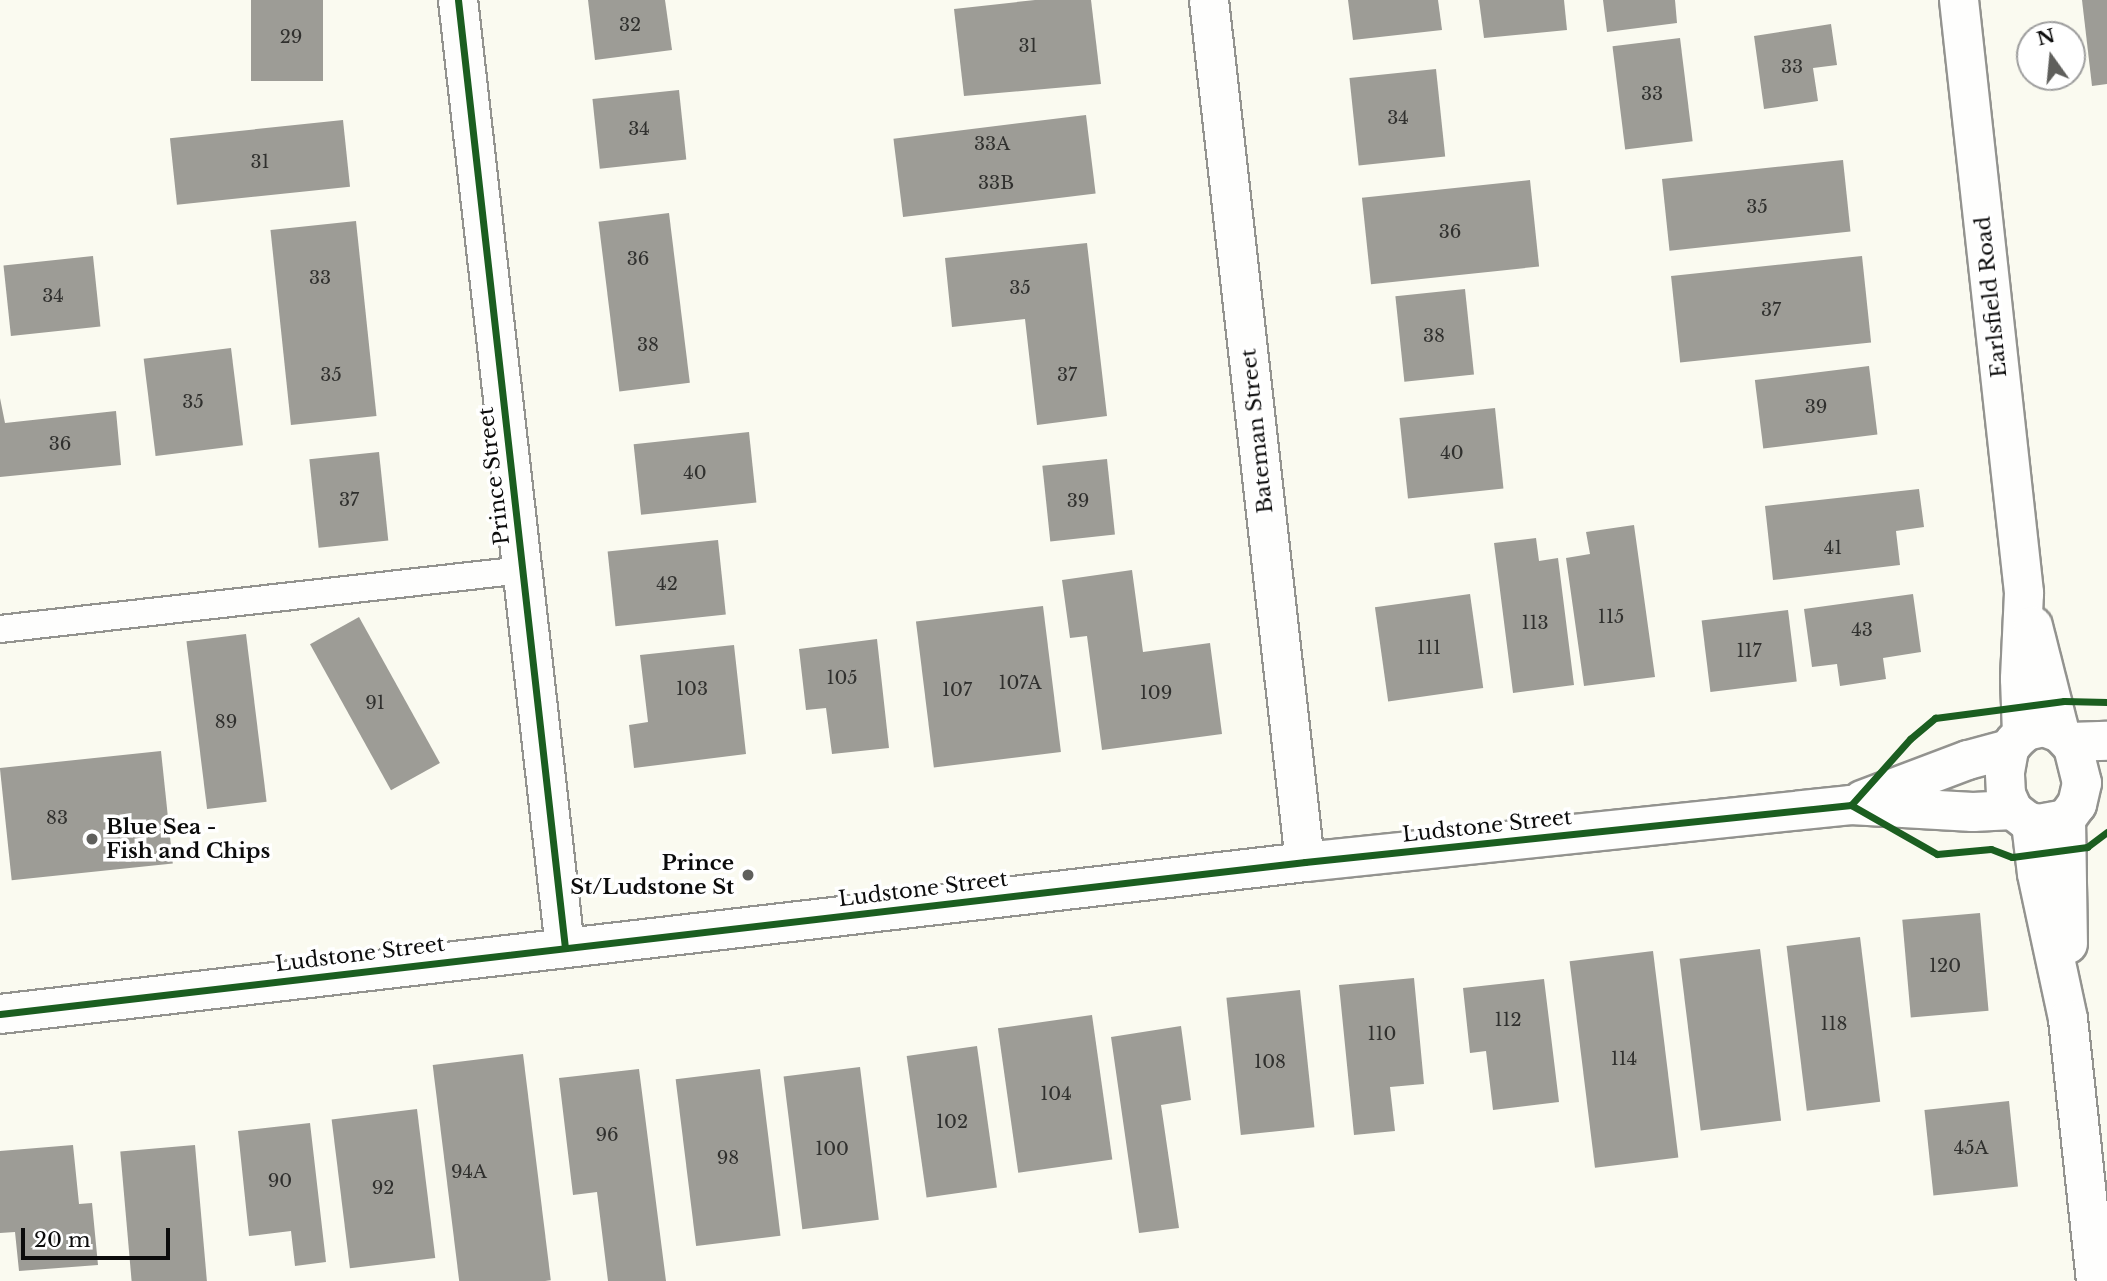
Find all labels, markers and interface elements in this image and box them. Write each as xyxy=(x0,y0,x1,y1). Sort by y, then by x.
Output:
house number: 32 xyxy=(619,14,641,36)
north arrow xyxy=(2016,21,2086,91)
text: N xyxy=(2034,24,2058,51)
house number: 29 xyxy=(280,26,302,48)
house number: 31 xyxy=(1018,35,1038,57)
house number: 33 xyxy=(1781,56,1803,78)
house number: 33 xyxy=(1641,83,1663,105)
house number: 34 xyxy=(1387,107,1409,129)
house number: 34 xyxy=(628,118,650,140)
house number: 33A xyxy=(974,133,1010,155)
house number: 31 xyxy=(250,151,270,173)
house number: 33B xyxy=(978,172,1014,194)
house number: 35 xyxy=(1746,196,1768,218)
street label: Earlsfield Road xyxy=(1970,215,2012,379)
house number: 36 xyxy=(1439,221,1461,243)
house number: 36 xyxy=(627,248,649,270)
house number: 33 xyxy=(309,267,331,289)
house number: 35 xyxy=(1009,277,1031,299)
house number: 34 xyxy=(42,285,64,307)
house number: 37 xyxy=(1761,299,1781,321)
house number: 38 xyxy=(1423,325,1445,347)
house number: 38 xyxy=(637,334,659,356)
street label: Bateman Street xyxy=(1236,347,1278,515)
house number: 35 xyxy=(320,364,342,386)
house number: 37 xyxy=(1057,364,1077,386)
house number: 35 xyxy=(182,391,204,413)
house number: 39 xyxy=(1805,396,1827,418)
street label: Prince Street xyxy=(473,406,515,546)
house number: 36 xyxy=(49,433,71,455)
house number: 40 xyxy=(1440,442,1464,464)
house number: 40 xyxy=(683,462,707,484)
house number: 37 xyxy=(339,489,359,511)
house number: 39 xyxy=(1067,490,1089,512)
house number: 41 xyxy=(1824,537,1842,559)
house number: 42 xyxy=(656,573,678,595)
house number: 115 xyxy=(1598,606,1624,628)
house number: 113 xyxy=(1521,612,1549,634)
house number: 43 xyxy=(1851,619,1873,641)
house number: 111 xyxy=(1417,637,1441,659)
house number: 117 xyxy=(1736,640,1762,662)
house number: 105 xyxy=(826,667,858,689)
house number: 107A xyxy=(998,672,1042,694)
house number: 103 xyxy=(676,678,708,700)
house number: 107 xyxy=(942,679,972,701)
house number: 109 xyxy=(1140,682,1172,704)
house number: 91 xyxy=(365,692,385,714)
house number: 89 xyxy=(215,711,237,733)
street label: Ludstone Street xyxy=(1401,805,1573,847)
house number: 83 xyxy=(46,807,68,829)
place label: Blue Sea - Fish and Chips xyxy=(106,814,270,864)
marker: Blue Sea - Fish and Chips xyxy=(84,831,100,847)
place label: Prince St/Ludstone St xyxy=(570,850,734,900)
street label: Ludstone Street xyxy=(837,866,1009,912)
marker: Prince St/Ludstone St xyxy=(740,867,756,883)
street label: Ludstone Street xyxy=(274,931,446,977)
house number: 120 xyxy=(1929,955,1961,977)
house number: 112 xyxy=(1494,1009,1522,1031)
house number: 118 xyxy=(1821,1013,1847,1035)
house number: 110 xyxy=(1368,1023,1396,1045)
house number: 114 xyxy=(1611,1048,1637,1070)
house number: 108 xyxy=(1254,1051,1286,1073)
house number: 104 xyxy=(1040,1083,1072,1105)
house number: 102 xyxy=(936,1111,968,1133)
house number: 96 xyxy=(595,1124,619,1146)
house number: 45A xyxy=(1954,1137,1988,1159)
house number: 100 xyxy=(815,1138,849,1160)
house number: 98 xyxy=(717,1147,739,1169)
house number: 94A xyxy=(451,1161,487,1183)
house number: 90 xyxy=(268,1170,292,1192)
house number: 92 xyxy=(372,1177,394,1199)
scale bar xyxy=(24,1214,173,1258)
text: 20 m xyxy=(34,1227,91,1253)

